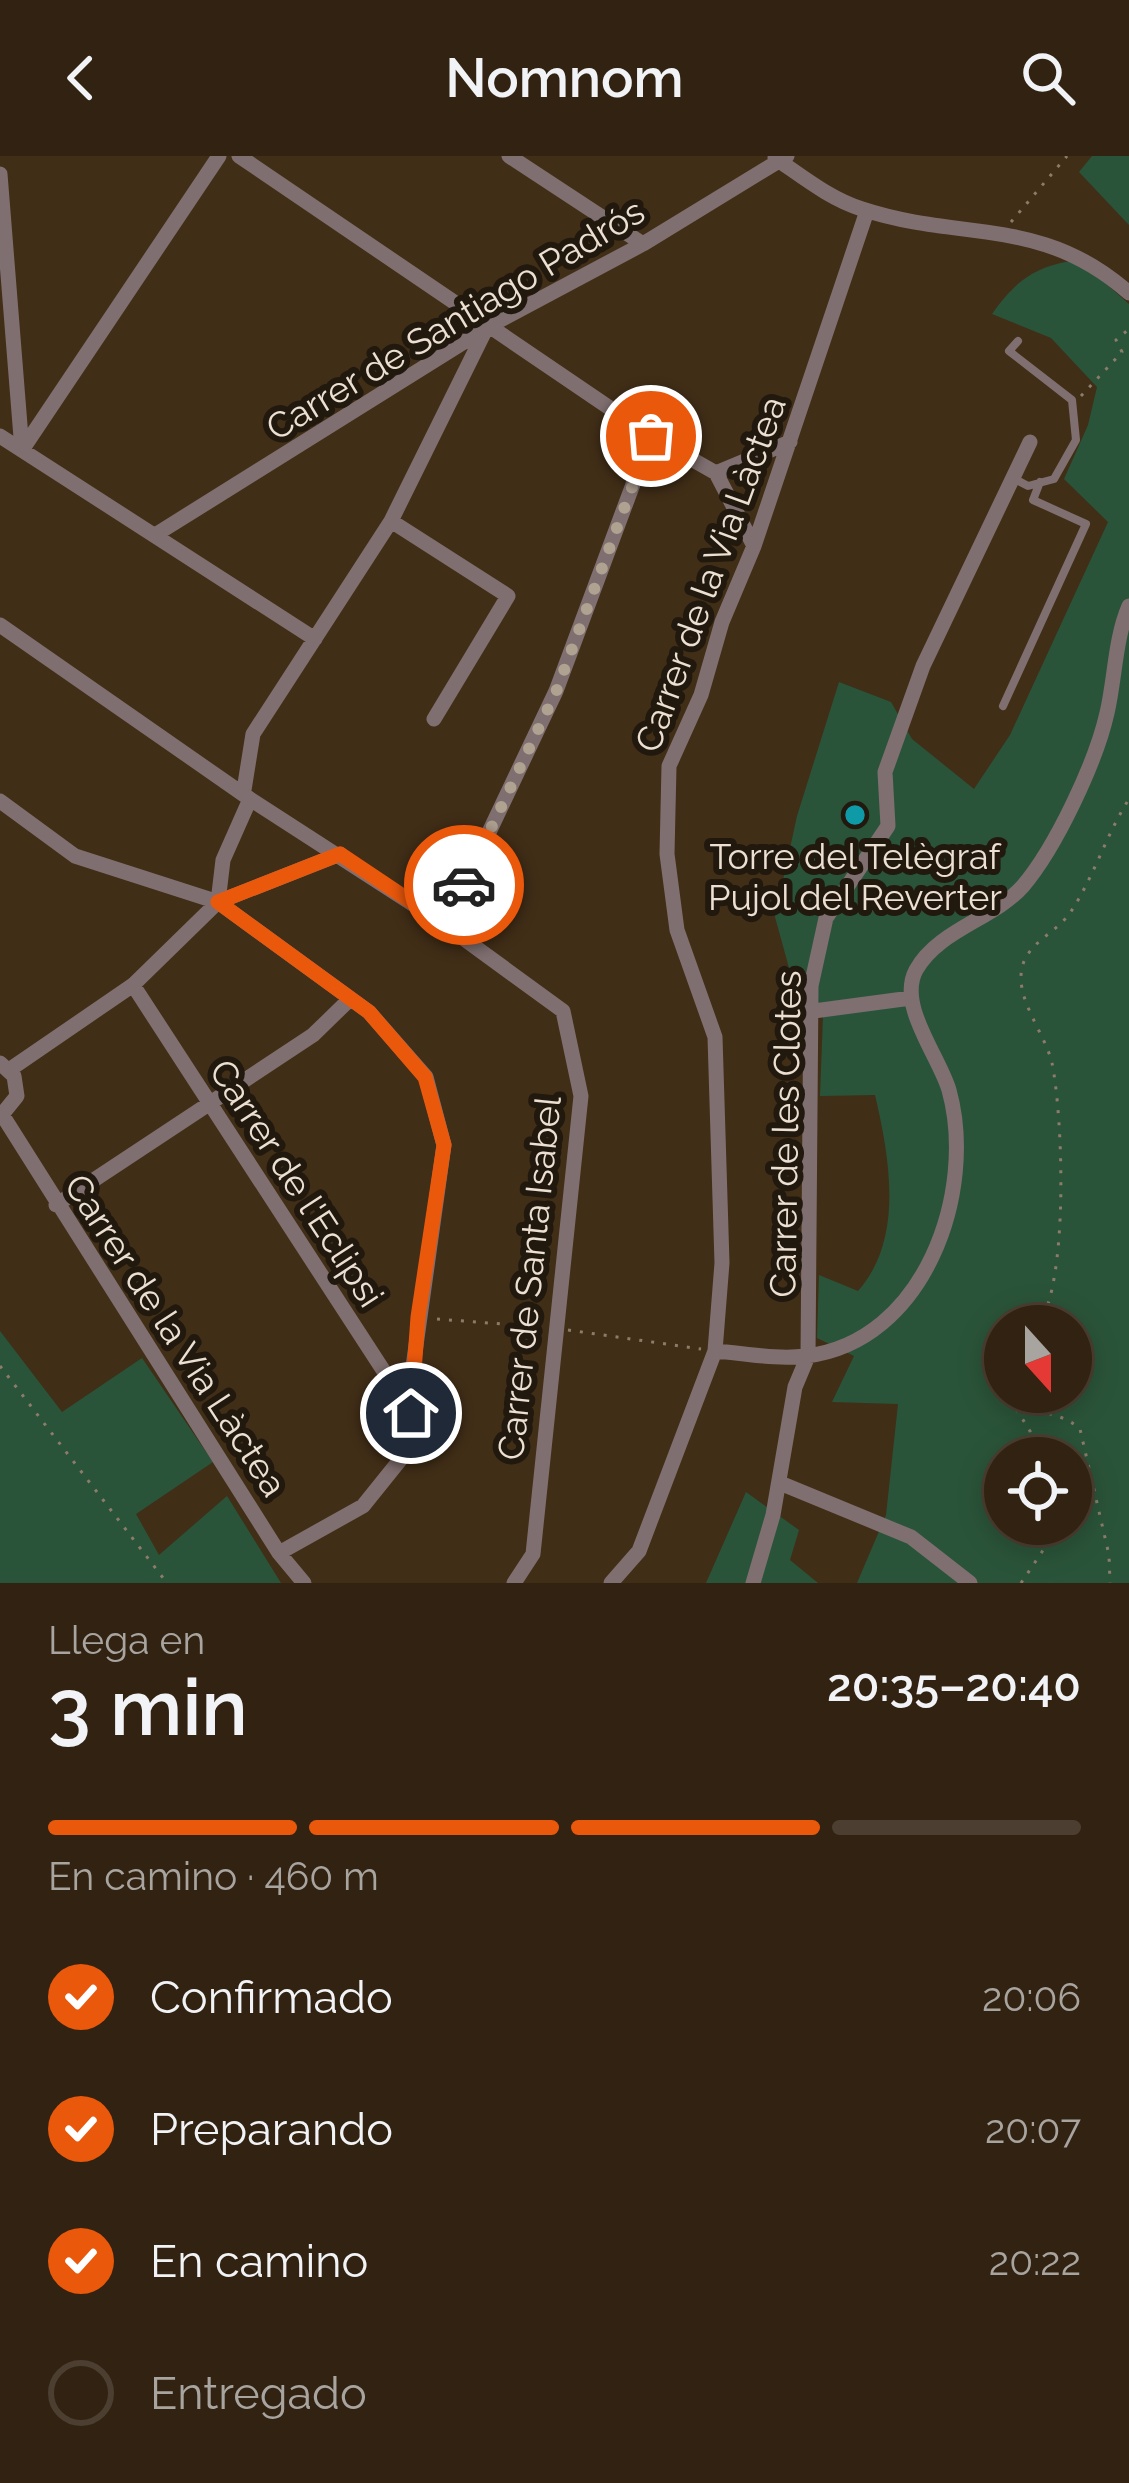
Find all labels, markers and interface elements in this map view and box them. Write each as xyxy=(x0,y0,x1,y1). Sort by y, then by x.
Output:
icon: back xyxy=(48,45,114,111)
icon: search xyxy=(1015,45,1081,111)
text: Nomnom xyxy=(445,46,684,110)
street label: Carrer de Santiago Padrós xyxy=(258,189,652,449)
pin xyxy=(600,385,702,487)
street label: Carrer de la Via Làctea xyxy=(626,391,794,757)
icon: bag xyxy=(618,403,684,469)
marker: Torre del Telègraf Pujol del Reverter xyxy=(842,802,868,828)
courier xyxy=(404,825,524,945)
place label: Torre del Telègraf Pujol del Reverter xyxy=(708,835,1003,918)
icon: car xyxy=(431,852,497,918)
street label: Carrer de les Clotes xyxy=(761,970,809,1298)
street label: Carrer de l'Eclipsi xyxy=(201,1051,393,1315)
street label: Carrer de Santa Isabel xyxy=(489,1094,569,1462)
street label: Carrer de la Via Làctea xyxy=(56,1166,296,1504)
north arrow xyxy=(984,1305,1092,1413)
map controls xyxy=(984,1305,1092,1545)
pin xyxy=(360,1362,462,1464)
icon: home xyxy=(378,1380,444,1446)
button: locate xyxy=(984,1437,1092,1545)
text: Llega en xyxy=(48,1617,205,1663)
text: 20:35–20:40 xyxy=(827,1659,1081,1712)
text: 3 min xyxy=(48,1662,248,1753)
text: En camino · 460 m xyxy=(48,1853,379,1899)
icon: check xyxy=(48,1964,114,2030)
text: Confirmado xyxy=(150,1971,393,2024)
text: 20:06 xyxy=(982,1974,1081,2020)
icon: check xyxy=(48,2096,114,2162)
text: Preparando xyxy=(150,2103,393,2156)
text: 20:07 xyxy=(985,2106,1081,2152)
icon: check xyxy=(48,2228,114,2294)
text: En camino xyxy=(150,2235,368,2288)
text: 20:22 xyxy=(989,2238,1081,2284)
text: Entregado xyxy=(150,2367,367,2420)

